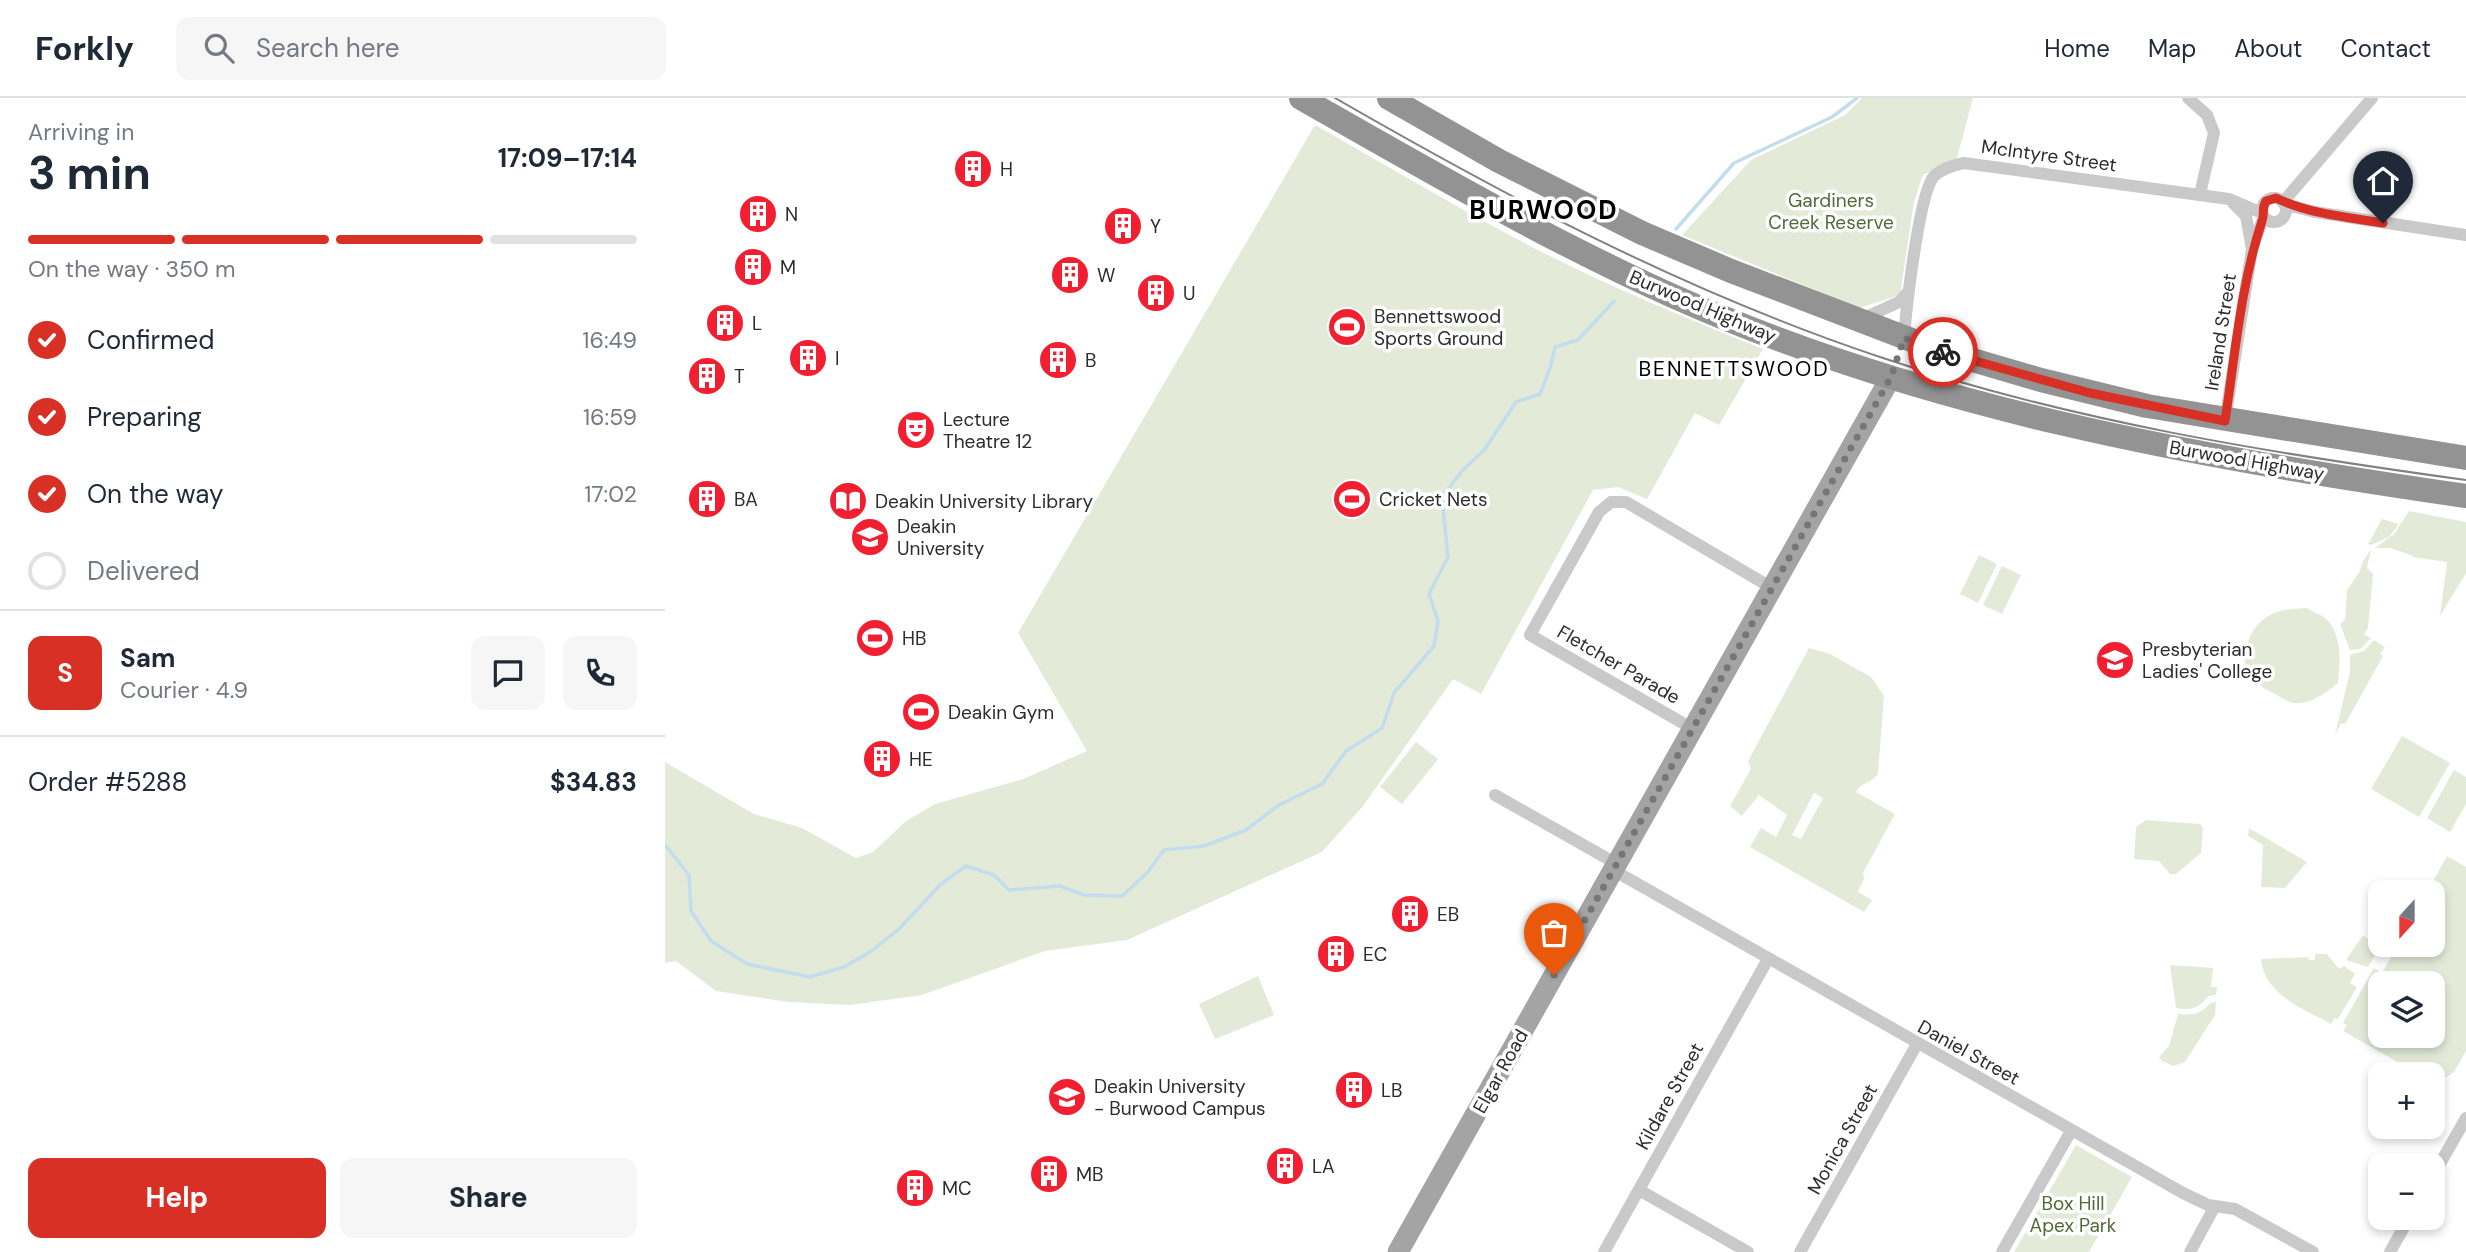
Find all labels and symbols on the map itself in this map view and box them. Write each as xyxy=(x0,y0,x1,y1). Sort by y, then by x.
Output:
street label: McIntyre Street xyxy=(1980,134,2118,177)
building icon: H xyxy=(952,148,994,190)
pin xyxy=(2353,151,2413,223)
place label: H xyxy=(1000,157,1013,182)
park label: Gardiners Creek Reserve xyxy=(1768,188,1894,235)
building icon: N xyxy=(737,193,779,235)
district label: BURWOOD xyxy=(1469,193,1619,227)
place label: N xyxy=(785,202,798,227)
building icon: Y xyxy=(1102,205,1144,247)
place label: Y xyxy=(1150,214,1161,239)
building icon: M xyxy=(732,246,774,288)
building icon: W xyxy=(1049,254,1091,296)
place label: M xyxy=(780,255,796,280)
place label: W xyxy=(1097,263,1115,288)
street label: Burwood Highway xyxy=(1626,264,1780,349)
building icon: U xyxy=(1135,272,1177,314)
street label: Ireland Street xyxy=(2199,272,2242,392)
place label: U xyxy=(1183,281,1195,306)
building icon: L xyxy=(704,302,746,344)
place label: Bennettswood Sports Ground xyxy=(1374,304,1503,351)
sports icon: Bennettswood Sports Ground xyxy=(1326,306,1368,348)
place label: L xyxy=(752,311,762,336)
courier xyxy=(1908,317,1978,387)
building icon: I xyxy=(787,337,829,379)
building icon: B xyxy=(1037,339,1079,381)
place label: I xyxy=(835,346,839,371)
place label: B xyxy=(1085,348,1096,373)
building icon: T xyxy=(686,355,728,397)
district label: BENNETTSWOOD xyxy=(1638,355,1830,383)
place label: T xyxy=(734,364,745,389)
place label: Lecture Theatre 12 xyxy=(943,407,1032,454)
theatre icon: Lecture Theatre 12 xyxy=(895,409,937,451)
street label: Burwood Highway xyxy=(2168,435,2327,486)
building icon: BA xyxy=(686,478,728,520)
sports icon: Cricket Nets xyxy=(1331,478,1373,520)
library icon: Deakin University Library xyxy=(827,480,869,522)
place label: BA xyxy=(734,487,758,512)
place label: Cricket Nets xyxy=(1379,487,1488,512)
place label: Deakin University Library xyxy=(875,489,1094,514)
place label: Deakin University xyxy=(897,514,985,561)
school or university icon: Deakin University xyxy=(849,516,891,558)
sports icon: HB xyxy=(854,617,896,659)
street label: Fletcher Parade xyxy=(1553,619,1685,710)
place label: HB xyxy=(902,626,926,651)
place label: Presbyterian Ladies' College xyxy=(2142,637,2272,684)
school or university icon: Presbyterian Ladies' College xyxy=(2094,639,2136,681)
sports icon: Deakin Gym xyxy=(900,691,942,733)
place label: Deakin Gym xyxy=(948,700,1054,725)
building icon: HE xyxy=(861,738,903,780)
place label: HE xyxy=(909,747,933,772)
north arrow xyxy=(2368,880,2445,957)
building icon: EB xyxy=(1389,893,1431,935)
place label: EB xyxy=(1437,902,1459,927)
pin xyxy=(1524,903,1584,975)
building icon: EC xyxy=(1315,933,1357,975)
place label: EC xyxy=(1363,942,1387,967)
street label: Daniel Street xyxy=(1913,1014,2024,1091)
street label: Elgar Road xyxy=(1467,1025,1534,1118)
street label: Kildare Street xyxy=(1630,1038,1709,1154)
building icon: LB xyxy=(1333,1069,1375,1111)
place label: Deakin University - Burwood Campus xyxy=(1094,1074,1266,1121)
school or university icon: Deakin University - Burwood Campus xyxy=(1046,1076,1088,1118)
place label: LB xyxy=(1381,1078,1402,1103)
street label: Monica Street xyxy=(1802,1079,1883,1199)
building icon: LA xyxy=(1264,1145,1306,1187)
building icon: MB xyxy=(1028,1153,1070,1195)
place label: LA xyxy=(1312,1154,1335,1179)
place label: MB xyxy=(1076,1162,1103,1187)
building icon: MC xyxy=(894,1167,936,1209)
place label: MC xyxy=(942,1176,972,1201)
park label: Box Hill Apex Park xyxy=(2030,1191,2117,1238)

